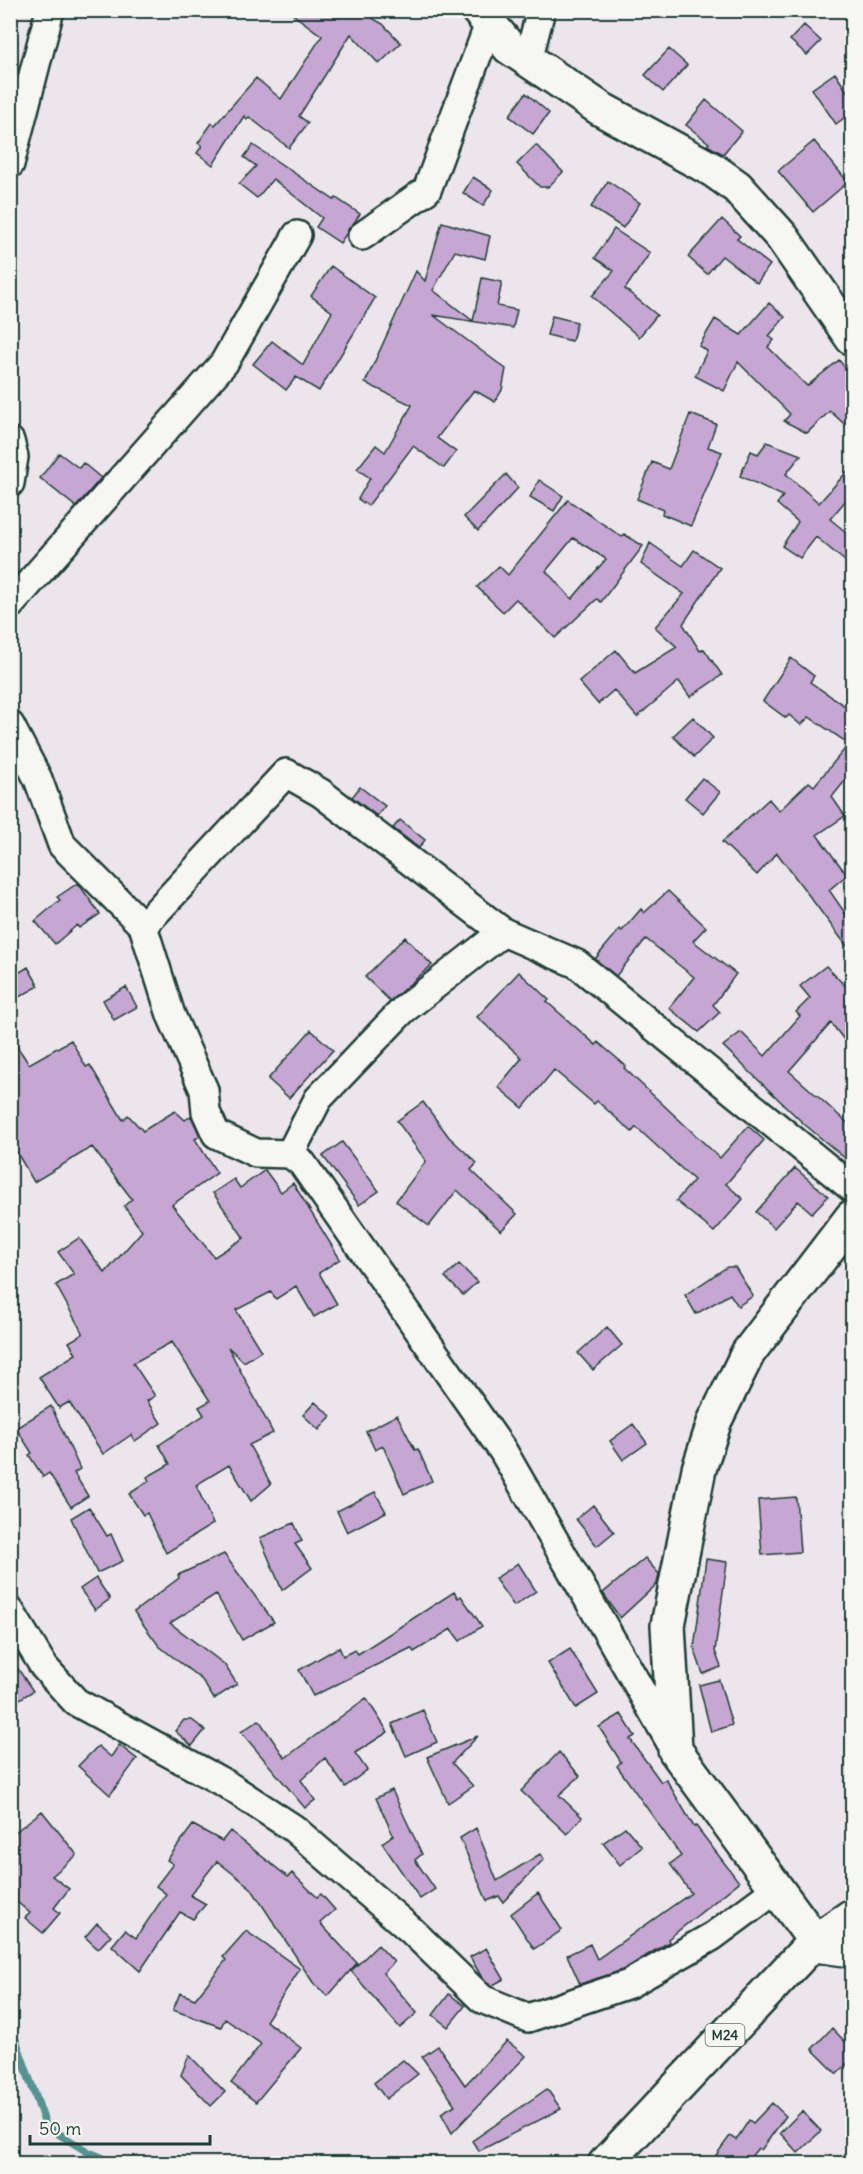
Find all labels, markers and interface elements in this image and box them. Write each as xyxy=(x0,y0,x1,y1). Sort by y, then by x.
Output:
road number: M24 xyxy=(706,2024,744,2046)
scale bar xyxy=(30,2108,210,2146)
text: 50 m xyxy=(39,2117,81,2140)

